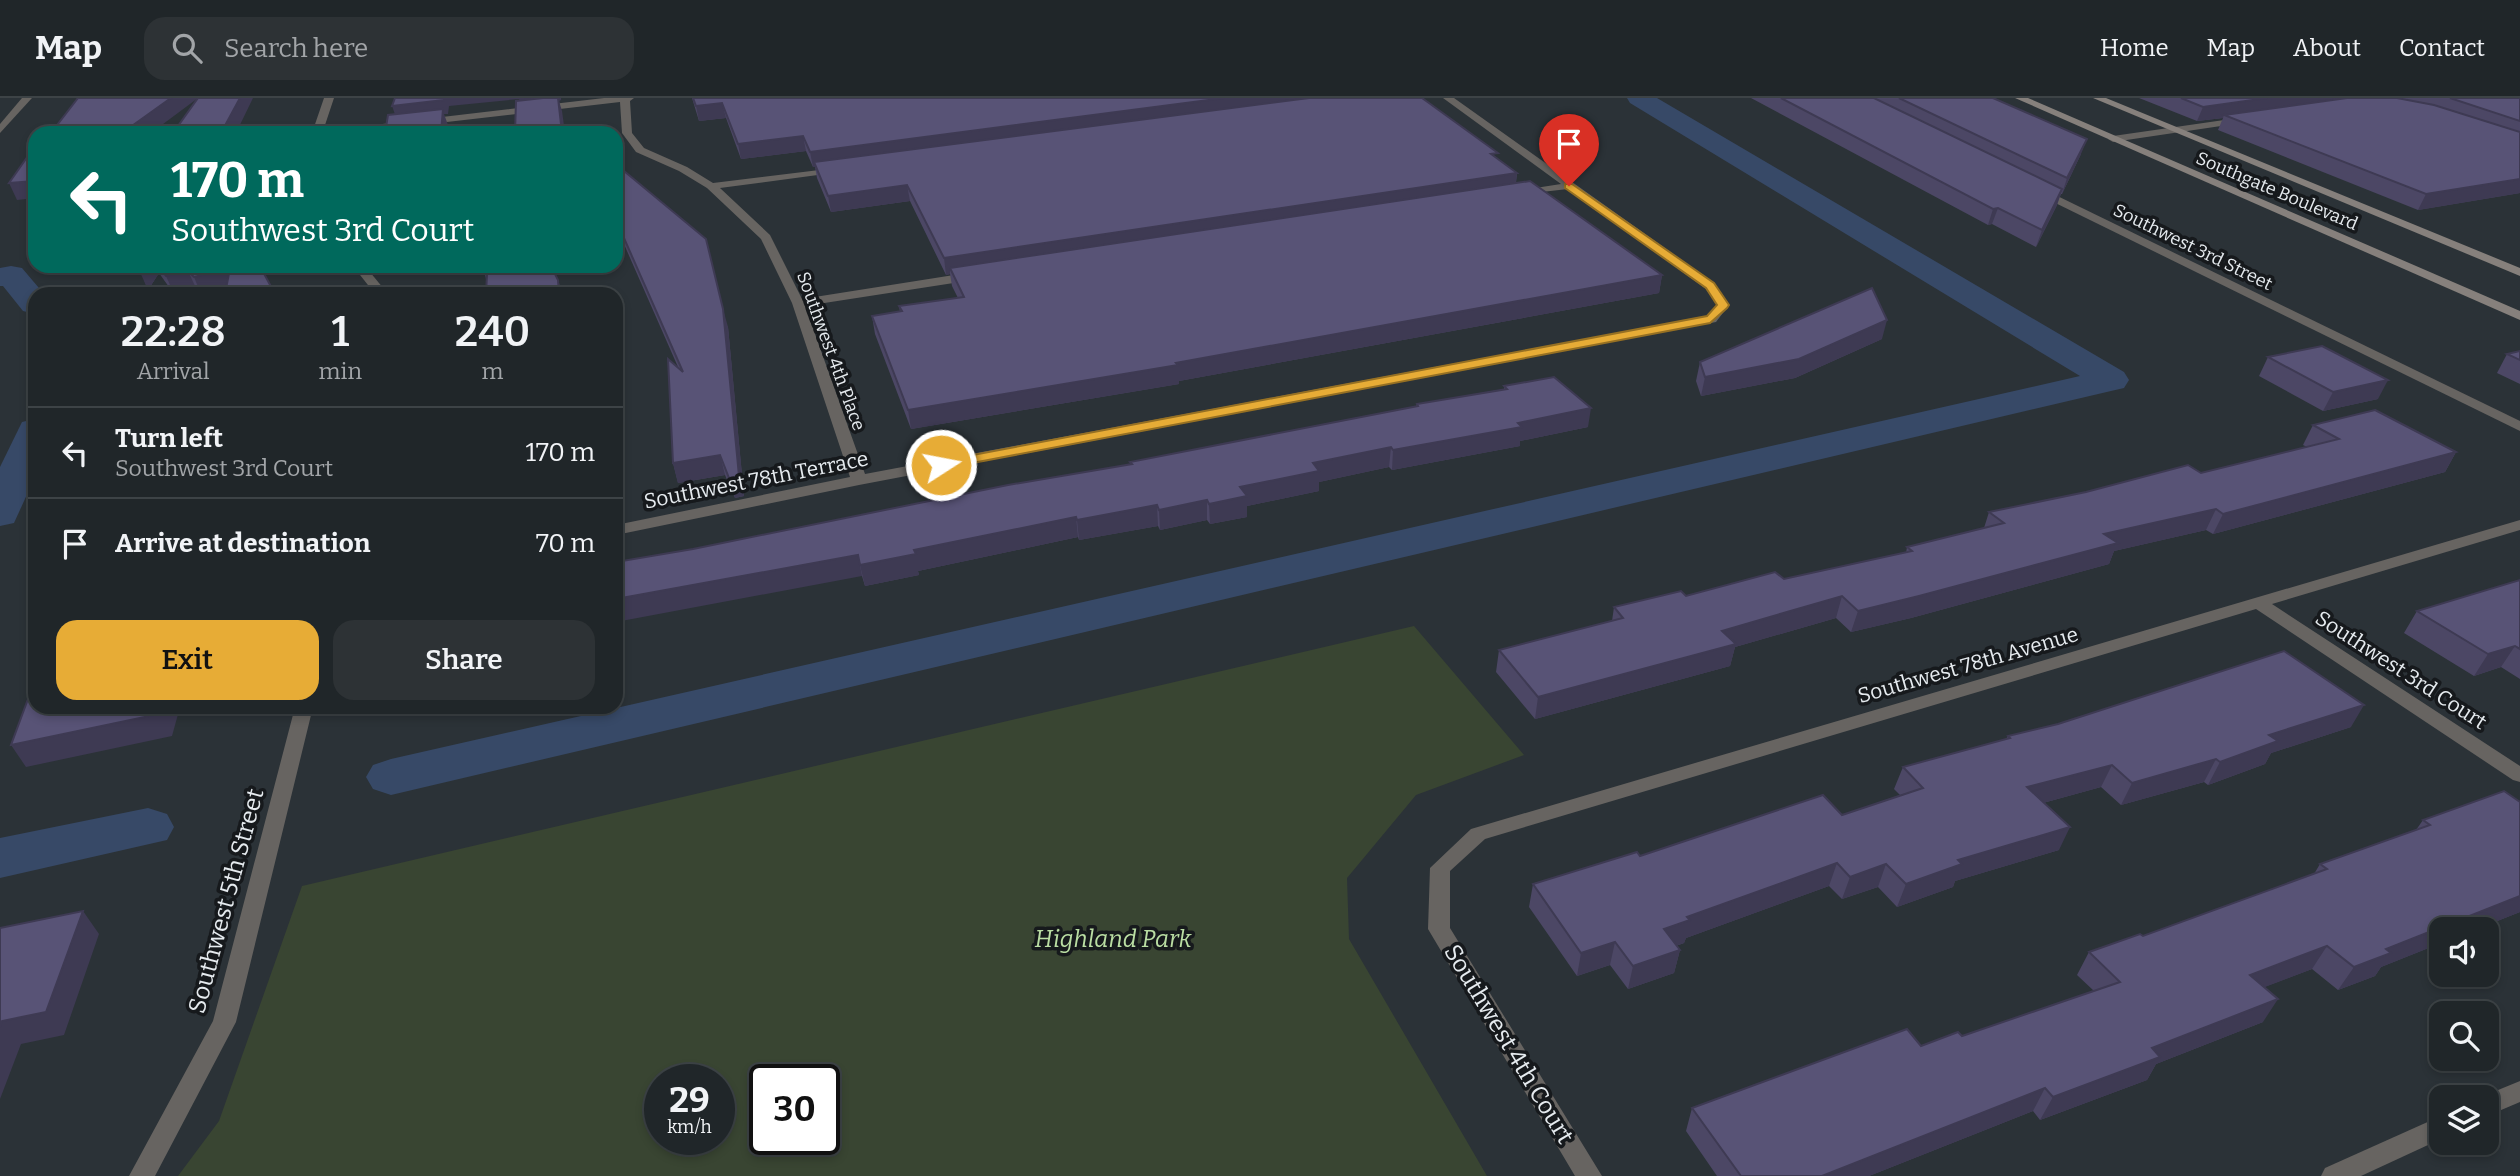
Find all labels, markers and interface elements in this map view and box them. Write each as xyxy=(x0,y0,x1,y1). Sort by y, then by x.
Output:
search box xyxy=(144,17,634,80)
text: Map xyxy=(35,28,102,68)
icon: search xyxy=(168,29,206,67)
text: Search here xyxy=(224,33,368,64)
text: Home xyxy=(2100,34,2169,62)
text: Map xyxy=(2207,34,2255,62)
text: About xyxy=(2293,34,2361,62)
text: Contact xyxy=(2399,34,2485,62)
pin xyxy=(1539,114,1599,186)
icon: arrive xyxy=(1550,125,1588,163)
street label: Southgate Boulevard xyxy=(2193,147,2362,235)
text: 170 m xyxy=(171,151,304,210)
icon: left xyxy=(56,154,147,245)
street label: Southwest 3rd Street xyxy=(2110,199,2277,295)
text: Southwest 3rd Court xyxy=(171,211,474,249)
street label: Southwest 4th Place xyxy=(792,269,870,433)
text: 22:28 xyxy=(121,307,226,357)
text: 1 xyxy=(331,307,349,357)
text: 240 xyxy=(455,307,530,357)
text: Arrival xyxy=(137,357,210,385)
text: min xyxy=(319,357,362,385)
text: m xyxy=(481,357,503,385)
text: Turn left xyxy=(115,423,223,454)
position arrow xyxy=(904,428,978,502)
icon: left xyxy=(56,434,94,472)
text: 170 m xyxy=(525,437,595,468)
street label: Southwest 78th Terrace xyxy=(642,445,870,515)
text: Southwest 3rd Court xyxy=(115,454,333,482)
icon: arrive xyxy=(56,525,94,563)
text: Arrive at destination xyxy=(115,528,370,559)
text: 70 m xyxy=(536,528,595,559)
street label: Southwest 3rd Court xyxy=(2310,605,2492,735)
button: Exit xyxy=(56,620,319,700)
button: Share xyxy=(333,620,595,700)
street label: Southwest 78th Avenue xyxy=(1855,621,2081,709)
street label: Southwest 5th Street xyxy=(183,785,270,1016)
map controls xyxy=(2429,917,2499,1155)
button: sound xyxy=(2429,917,2499,987)
park label: Highland Park xyxy=(1034,925,1193,953)
street label: Southwest 4th Court xyxy=(1438,939,1580,1149)
button: search xyxy=(2429,1001,2499,1071)
speed limit sign: 30 xyxy=(749,1064,840,1155)
text: 29 xyxy=(669,1079,710,1121)
button: layers xyxy=(2429,1085,2499,1155)
text: km/h xyxy=(667,1116,712,1138)

